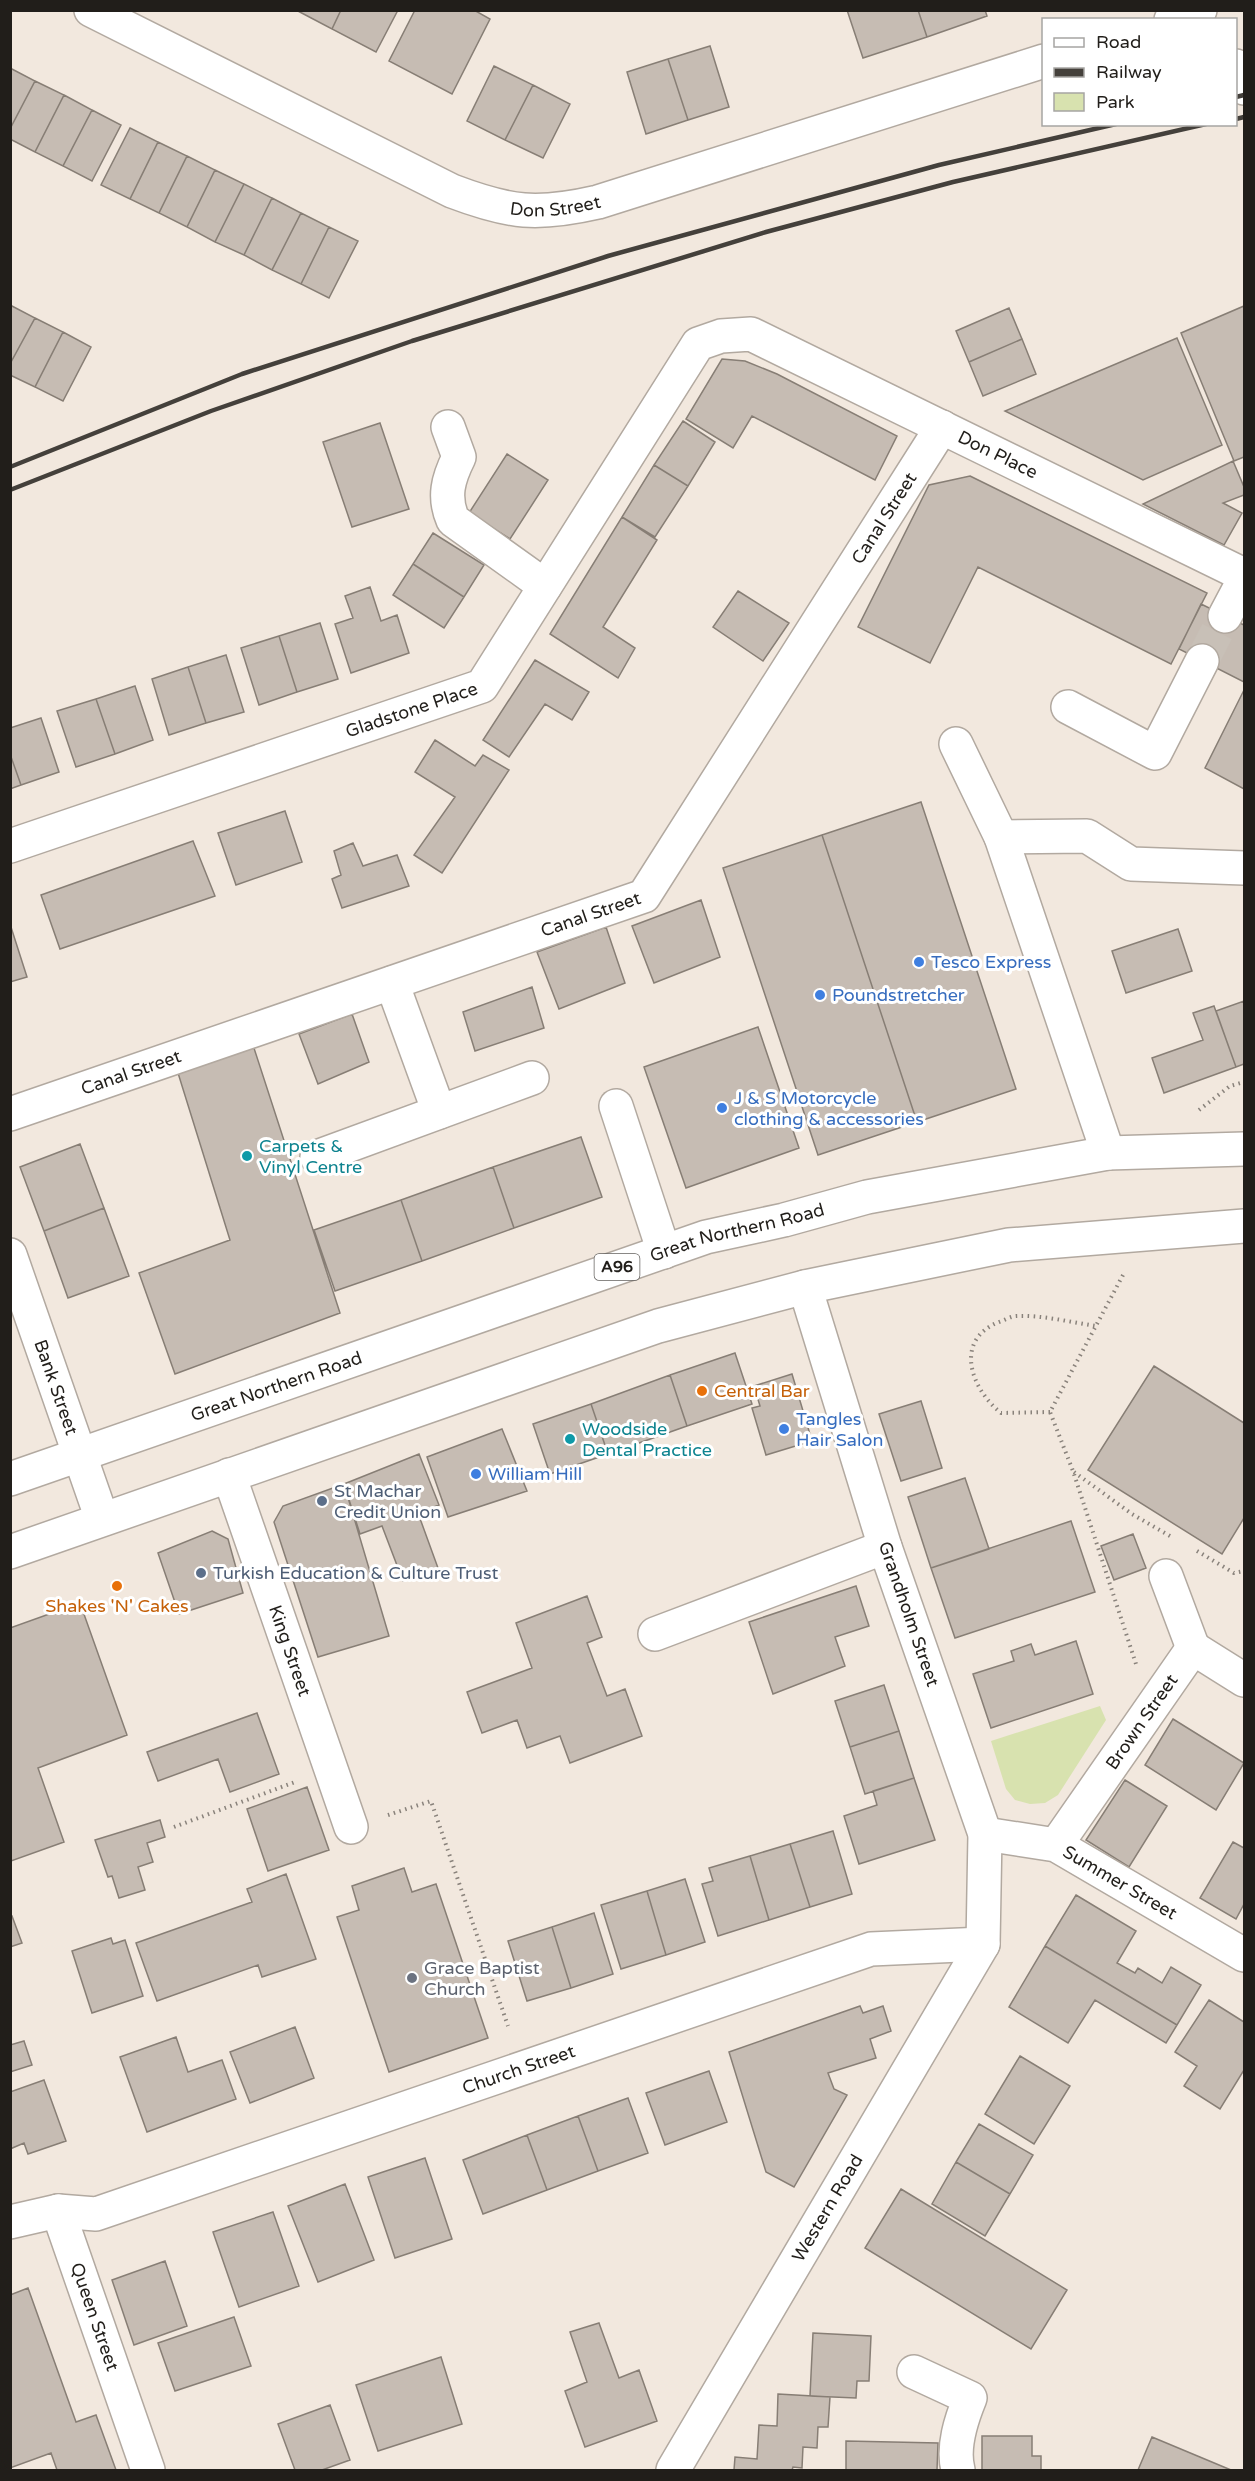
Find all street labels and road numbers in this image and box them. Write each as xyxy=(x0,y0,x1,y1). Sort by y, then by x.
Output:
street label: Don Street xyxy=(509,191,603,222)
street label: Don Place xyxy=(954,426,1041,483)
street label: Canal Street xyxy=(847,468,921,568)
street label: Gladstone Place xyxy=(343,677,480,742)
street label: Canal Street xyxy=(538,887,644,942)
street label: Canal Street xyxy=(78,1045,184,1100)
street label: Great Northern Road xyxy=(647,1198,827,1267)
road number: A96 xyxy=(594,1254,640,1280)
street label: Bank Street xyxy=(29,1337,83,1438)
street label: Great Northern Road xyxy=(188,1346,365,1426)
street label: Grandholm Street xyxy=(874,1539,944,1690)
street label: King Street xyxy=(264,1602,316,1699)
street label: Brown Street xyxy=(1101,1670,1182,1774)
street label: Summer Street xyxy=(1059,1841,1181,1924)
street label: Church Street xyxy=(459,2040,578,2099)
street label: Western Road xyxy=(787,2150,868,2266)
street label: Queen Street xyxy=(66,2260,124,2374)

